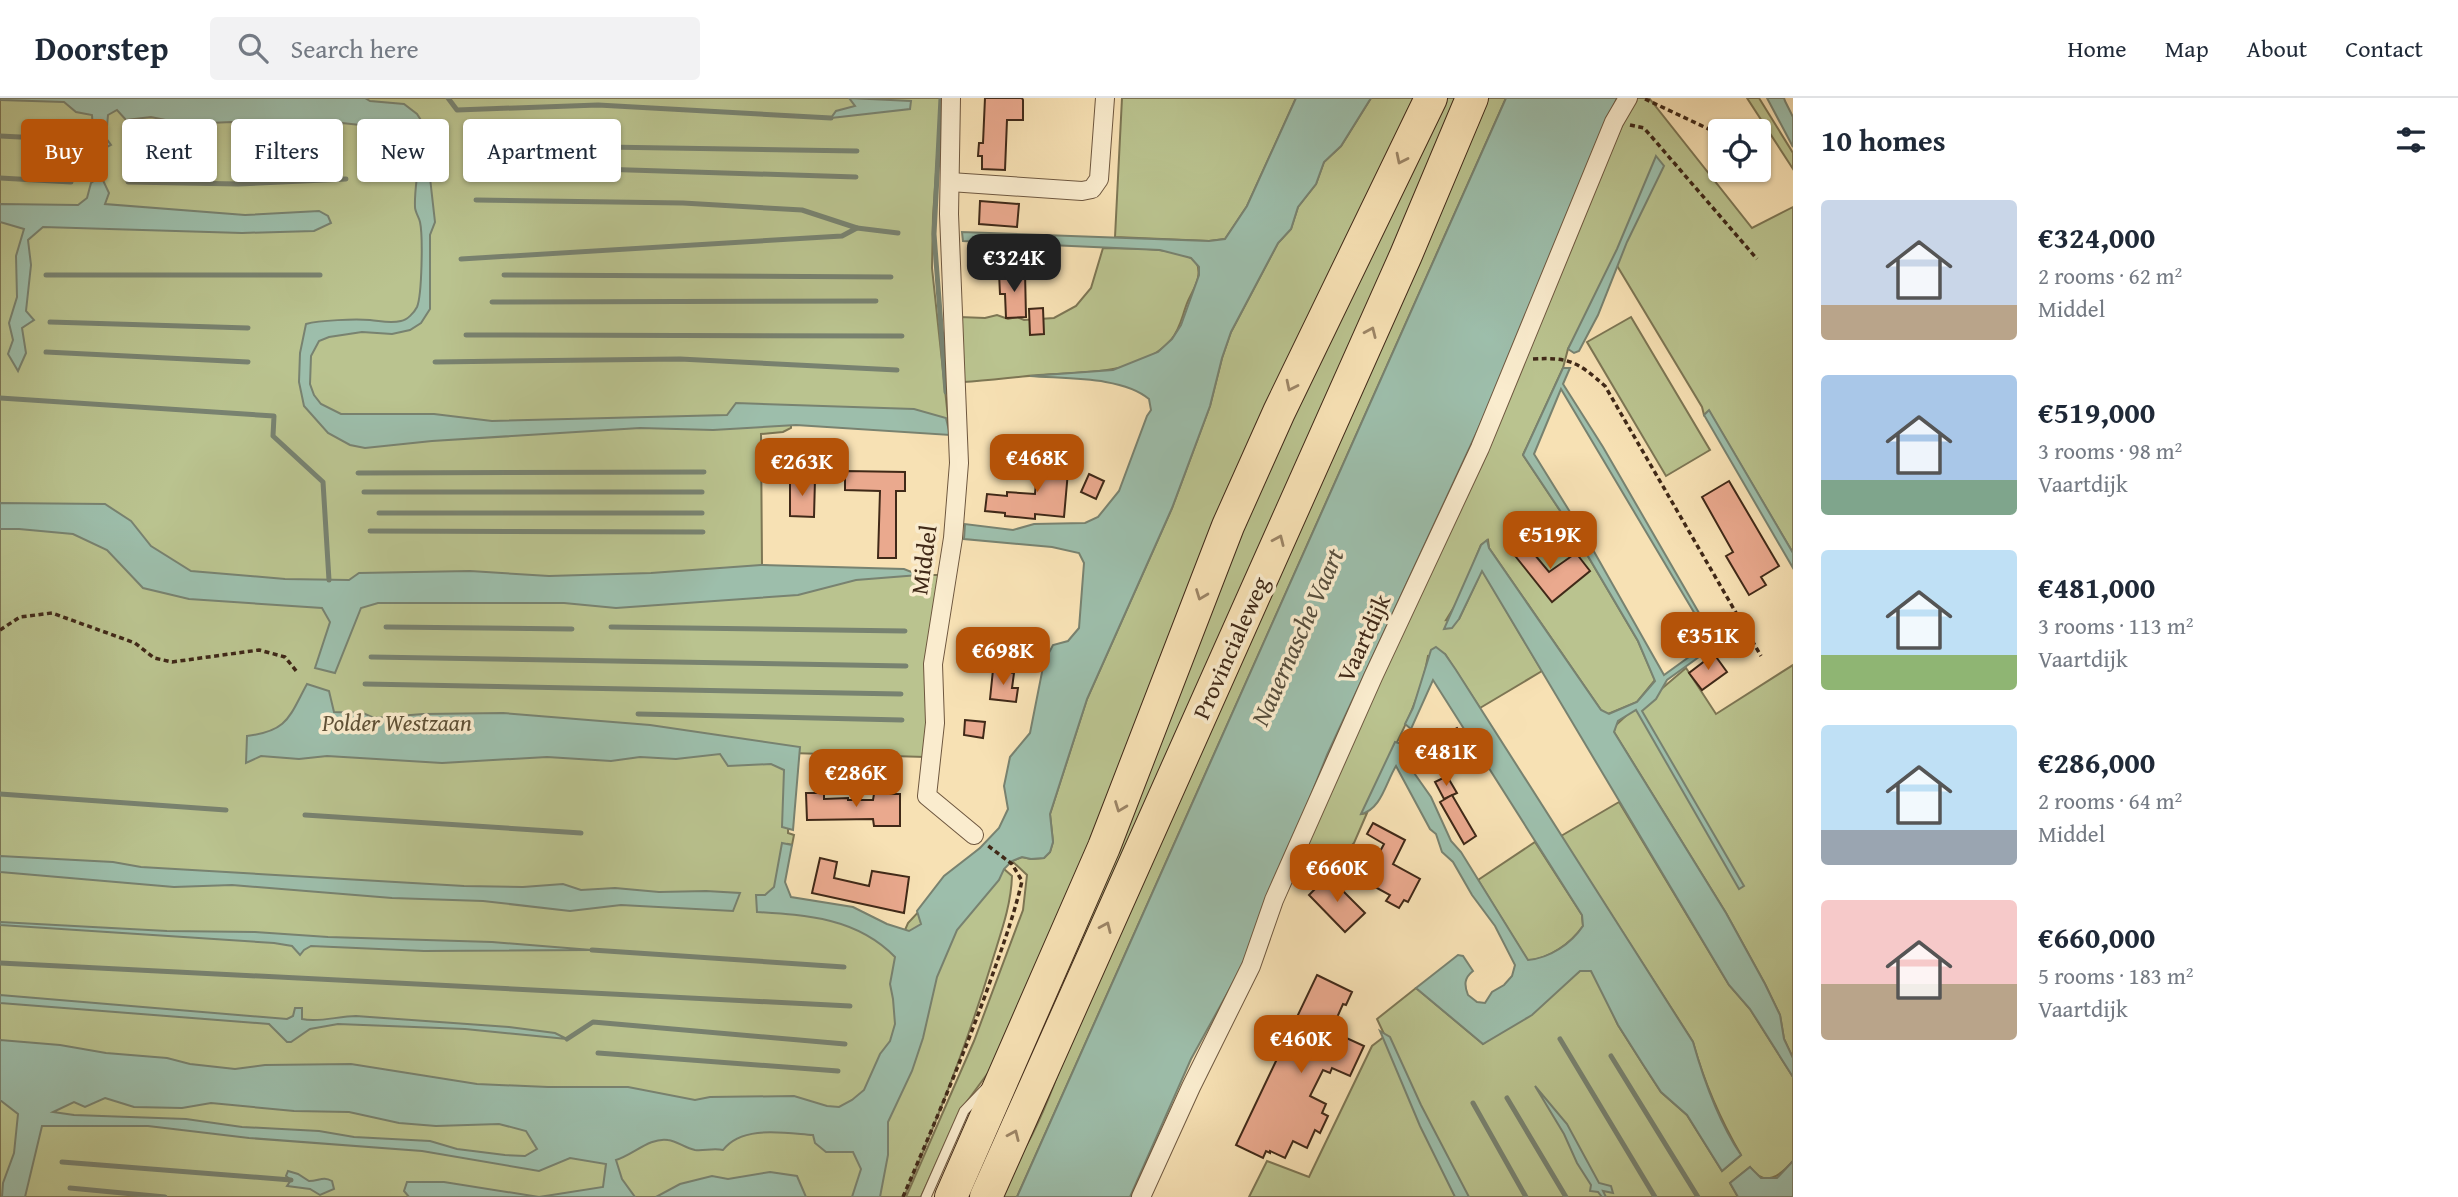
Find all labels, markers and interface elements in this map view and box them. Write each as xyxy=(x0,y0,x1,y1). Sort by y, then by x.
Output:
search box xyxy=(210,17,700,80)
text: Doorstep xyxy=(35,24,168,72)
icon: search xyxy=(234,29,272,67)
text: Search here xyxy=(290,29,419,68)
text: Home xyxy=(2068,31,2127,66)
text: Map xyxy=(2165,31,2209,66)
text: About xyxy=(2247,31,2307,66)
text: Contact xyxy=(2345,31,2423,66)
text: 10 homes xyxy=(1821,118,1946,162)
chip: Buy xyxy=(21,119,108,182)
chip: Rent xyxy=(122,119,217,182)
chip: Filters xyxy=(231,119,343,182)
chip: New xyxy=(357,119,449,182)
chip: Apartment xyxy=(463,119,621,182)
map controls xyxy=(1708,119,1771,182)
button: locate xyxy=(1708,119,1771,182)
icon: filters xyxy=(2392,121,2430,159)
one-way arrow xyxy=(1396,152,1410,164)
text: €324,000 xyxy=(2038,215,2155,259)
icon: home xyxy=(1877,228,1961,312)
pin: €324K xyxy=(965,234,1063,294)
text: €324K xyxy=(983,240,1045,273)
text: 2 rooms · 62 m² xyxy=(2038,259,2182,292)
text: Middel xyxy=(2038,292,2105,325)
one-way arrow xyxy=(1363,327,1377,339)
one-way arrow xyxy=(1286,379,1300,391)
text: €519,000 xyxy=(2038,390,2155,434)
icon: home xyxy=(1877,403,1961,487)
pin: €468K xyxy=(988,434,1086,494)
text: 3 rooms · 98 m² xyxy=(2038,434,2182,467)
pin: €263K xyxy=(753,438,851,498)
text: €468K xyxy=(1006,440,1068,473)
text: €263K xyxy=(771,444,833,477)
text: Vaartdijk xyxy=(2038,467,2128,500)
pin: €519K xyxy=(1501,512,1599,571)
text: €519K xyxy=(1519,517,1581,550)
street label: Middel xyxy=(901,523,946,597)
one-way arrow xyxy=(1271,535,1285,547)
water label: Nauernasche Vaart xyxy=(1239,541,1353,733)
text: €481,000 xyxy=(2038,565,2155,609)
street label: Provincialeweg xyxy=(1183,571,1278,725)
icon: home xyxy=(1877,578,1961,662)
street label: Vaartdijk xyxy=(1328,587,1400,688)
one-way arrow xyxy=(1196,588,1210,600)
text: 3 rooms · 113 m² xyxy=(2038,609,2193,642)
pin: €351K xyxy=(1659,612,1757,672)
text: €351K xyxy=(1677,618,1739,651)
pin: €698K xyxy=(954,628,1052,687)
text: €698K xyxy=(972,633,1034,666)
text: Vaartdijk xyxy=(2038,642,2128,675)
park label: Polder Westzaan xyxy=(321,705,472,740)
pin: €481K xyxy=(1397,728,1495,788)
text: €481K xyxy=(1415,734,1477,767)
text: €286,000 xyxy=(2038,740,2155,784)
pin: €286K xyxy=(807,750,905,809)
icon: home xyxy=(1877,753,1961,837)
text: €286K xyxy=(825,755,887,788)
text: 2 rooms · 64 m² xyxy=(2038,784,2182,817)
one-way arrow xyxy=(1114,801,1128,813)
text: Middel xyxy=(2038,817,2105,850)
pin: €660K xyxy=(1288,844,1386,904)
text: €660K xyxy=(1306,850,1368,883)
text: €660,000 xyxy=(2038,915,2155,959)
one-way arrow xyxy=(1098,922,1112,934)
icon: home xyxy=(1877,928,1961,1012)
text: 5 rooms · 183 m² xyxy=(2038,959,2193,992)
text: Vaartdijk xyxy=(2038,992,2128,1025)
pin: €460K xyxy=(1252,1016,1350,1075)
text: €460K xyxy=(1270,1021,1332,1054)
one-way arrow xyxy=(1006,1129,1020,1142)

